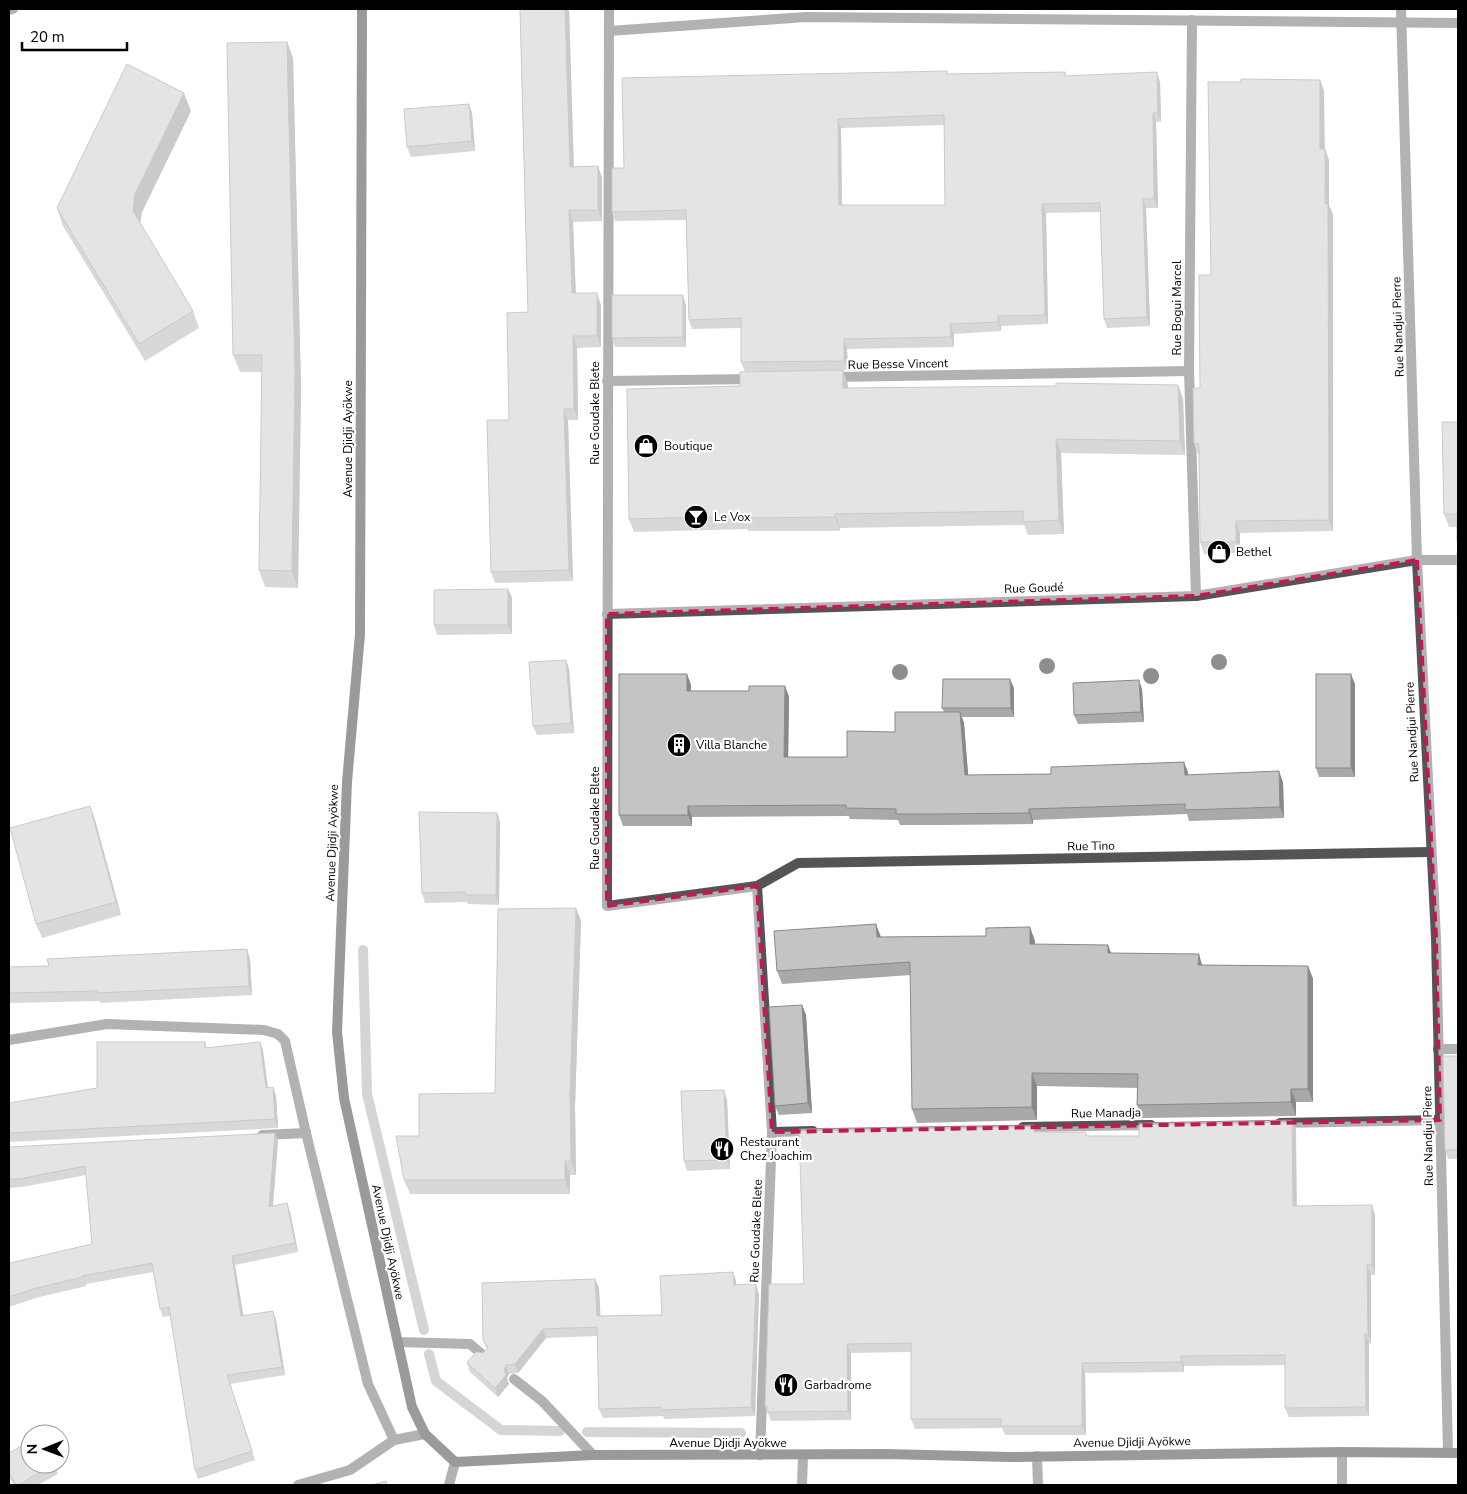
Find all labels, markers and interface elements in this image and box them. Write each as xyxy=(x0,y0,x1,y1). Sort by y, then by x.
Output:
scale bar xyxy=(22,20,128,52)
text: 20 m xyxy=(30,27,65,47)
street label: Rue Bogui Marcel xyxy=(1169,260,1185,355)
street label: Rue Nandjui Pierre xyxy=(1388,277,1408,377)
street label: Rue Besse Vincent xyxy=(848,355,949,373)
street label: Rue Goudake Blete xyxy=(587,361,603,465)
street label: Avenue Djidji Ayökwe xyxy=(340,380,356,498)
shop icon: Boutique xyxy=(633,433,659,459)
place label: Boutique xyxy=(664,438,713,454)
bar icon: Le Vox xyxy=(683,504,709,530)
place label: Le Vox xyxy=(714,509,751,525)
shop icon: Bethel xyxy=(1206,539,1232,565)
place label: Bethel xyxy=(1236,544,1272,560)
street label: Rue Goudé xyxy=(1004,579,1064,597)
street label: Rue Nandjui Pierre xyxy=(1401,681,1423,783)
building icon: Villa Blanche xyxy=(666,732,692,758)
place label: Villa Blanche xyxy=(695,737,767,753)
street label: Rue Goudake Blete xyxy=(587,766,603,870)
street label: Avenue Djidji Ayökwe xyxy=(322,784,342,902)
street label: Rue Tino xyxy=(1067,838,1115,854)
street label: Rue Nandjui Pierre xyxy=(1419,1086,1437,1186)
street label: Rue Manadja xyxy=(1071,1104,1141,1122)
place label: Restaurant Chez Joachim xyxy=(740,1134,812,1164)
restaurant icon: Restaurant Chez Joachim xyxy=(709,1136,735,1162)
street label: Rue Goudake Blete xyxy=(746,1179,766,1283)
street label: Avenue Djidji Ayökwe xyxy=(368,1183,408,1301)
restaurant icon: Garbadrome xyxy=(773,1372,799,1398)
place label: Garbadrome xyxy=(804,1377,871,1393)
north arrow xyxy=(20,1424,70,1474)
street label: Avenue Djidji Ayökwe xyxy=(1073,1433,1191,1451)
street label: Avenue Djidji Ayökwe xyxy=(669,1435,787,1451)
text: N xyxy=(23,1444,42,1455)

